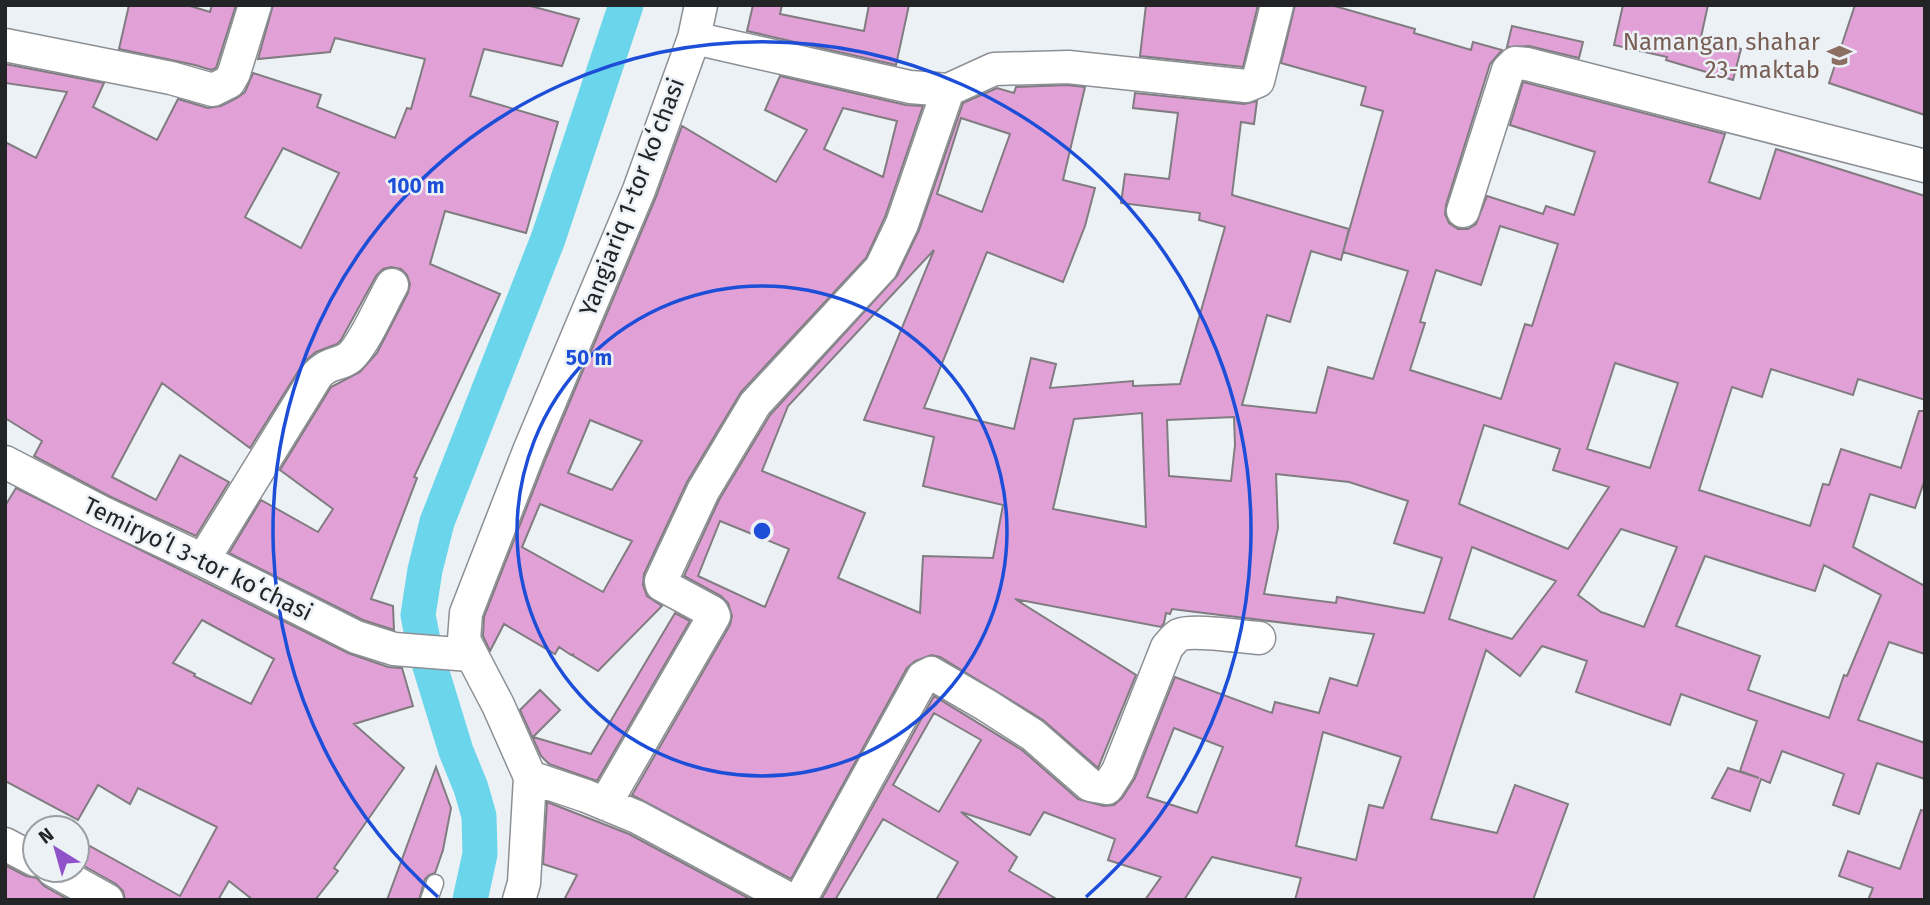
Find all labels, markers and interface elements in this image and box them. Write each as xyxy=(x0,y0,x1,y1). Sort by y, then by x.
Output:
place label: Namangan shahar 23-maktab xyxy=(1623,28,1821,84)
school or university icon: Namangan shahar 23-maktab xyxy=(1826,42,1854,70)
street label: Yangiariq 1-tor koʻchasi xyxy=(574,74,690,320)
text: 100 m xyxy=(387,173,445,199)
text: 50 m xyxy=(566,345,612,371)
street label: Temiryoʻl 3-tor koʻchasi xyxy=(79,491,317,627)
centre of rings xyxy=(750,519,774,543)
north arrow xyxy=(21,814,91,884)
text: N xyxy=(34,823,58,849)

